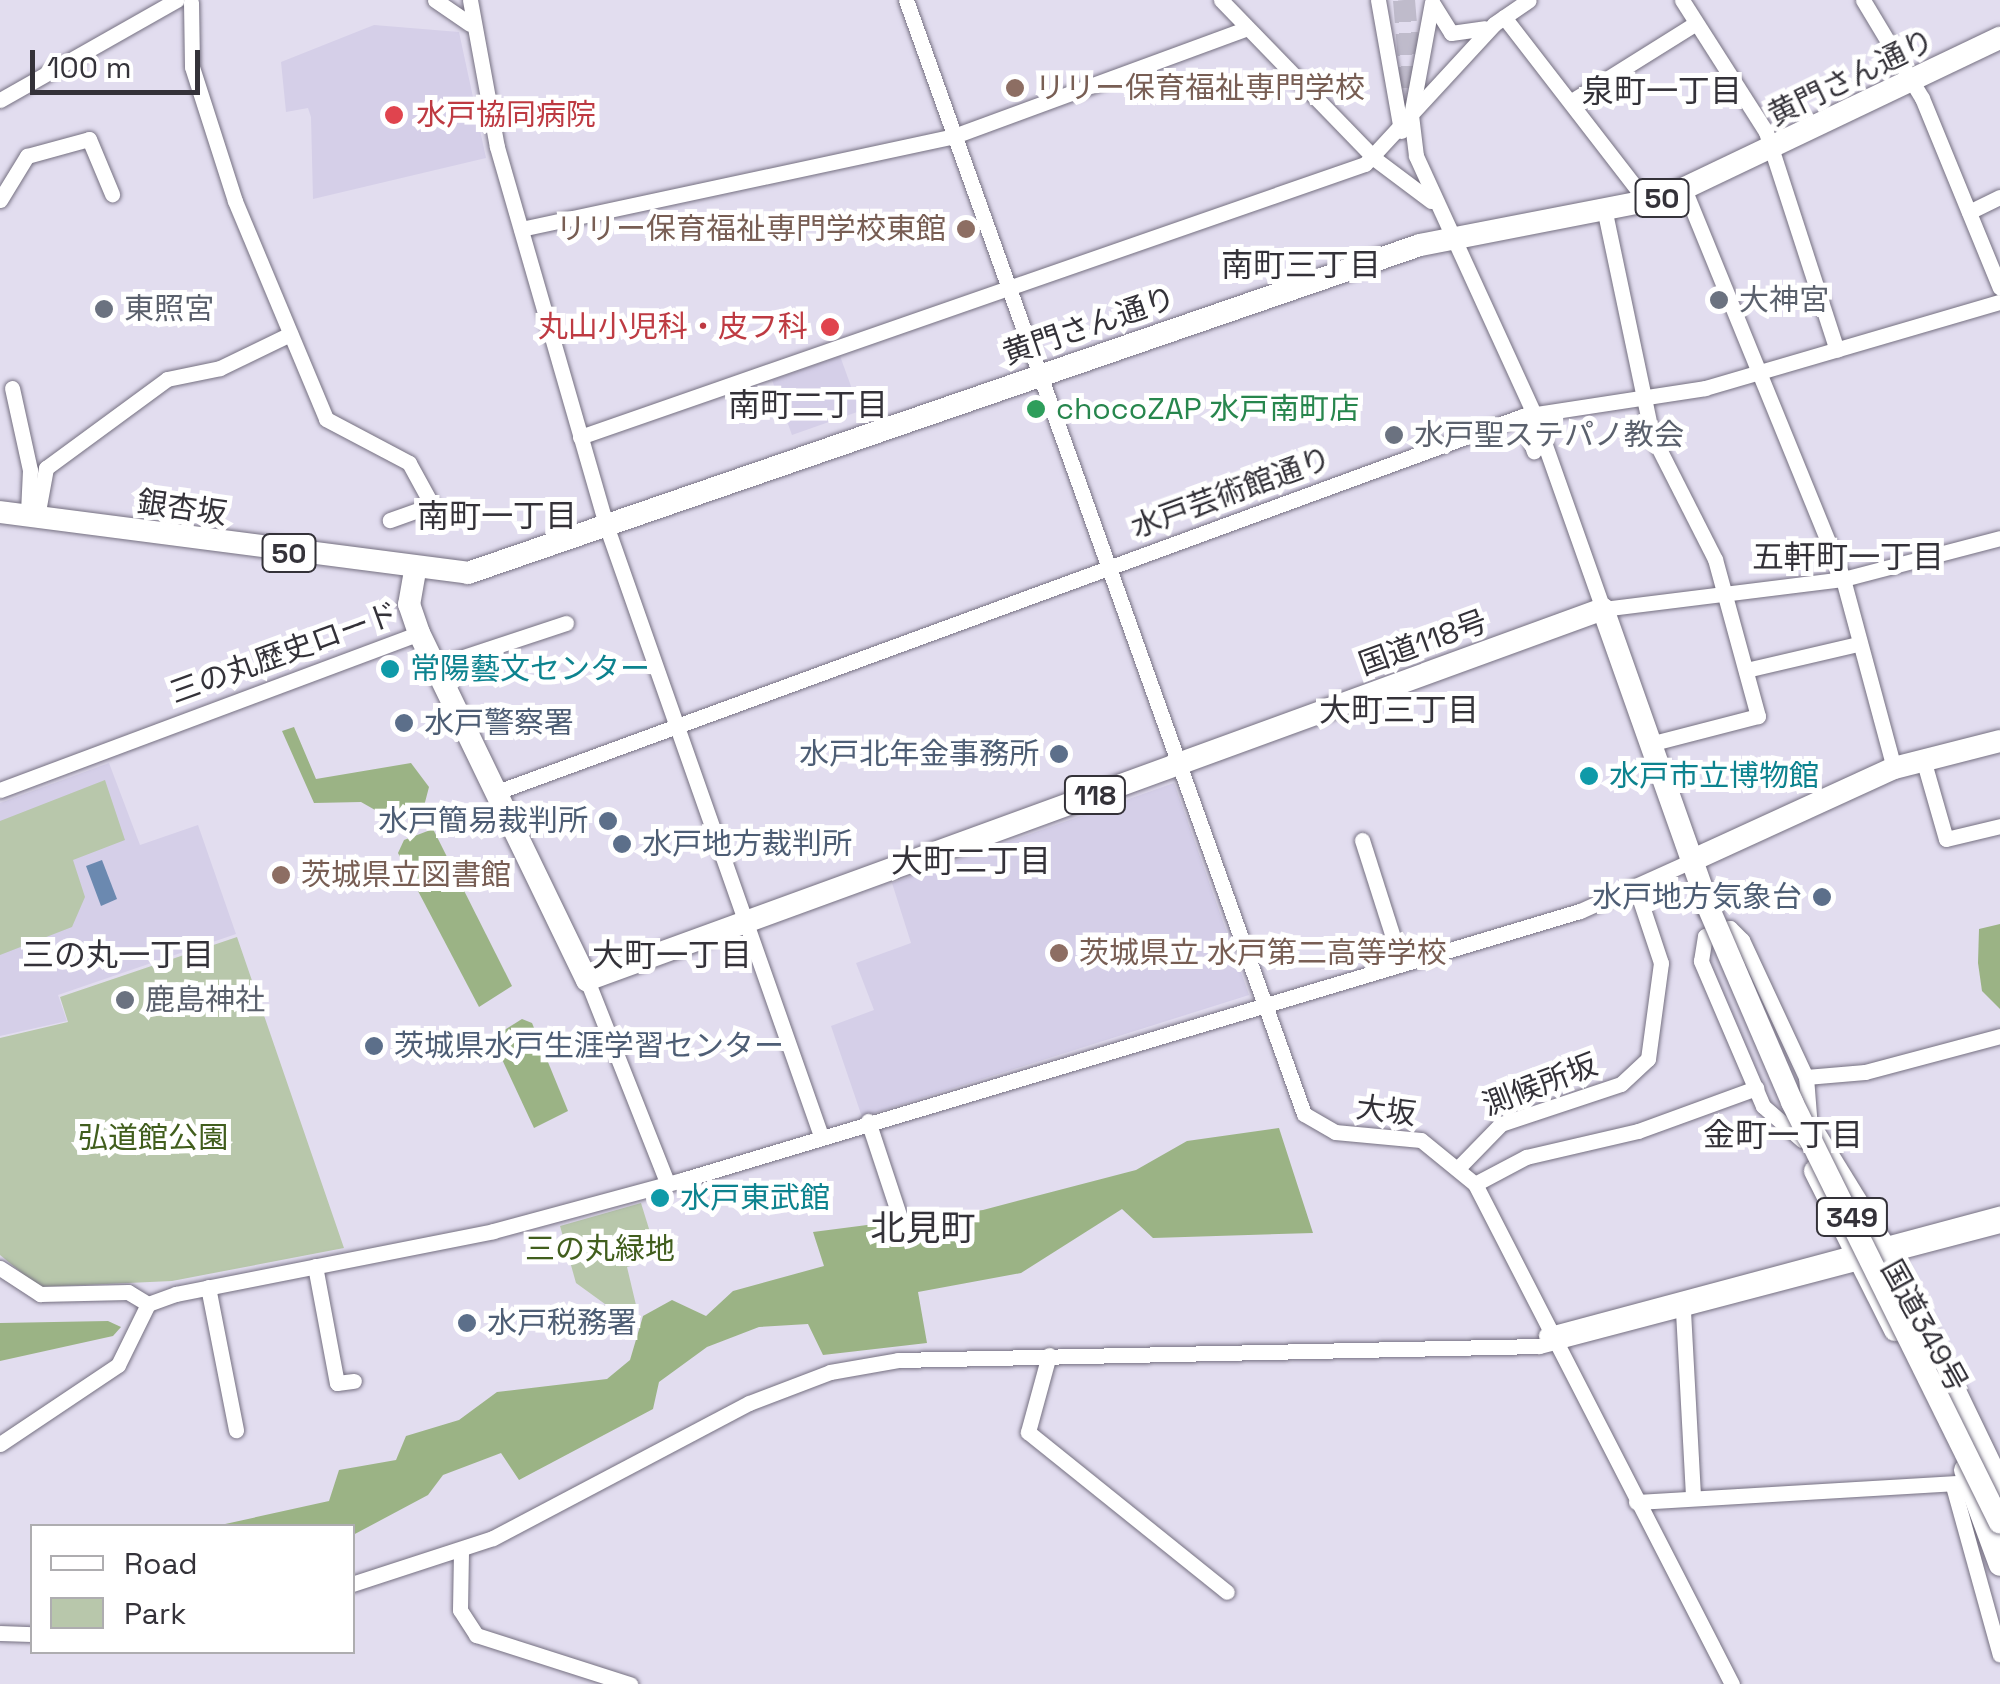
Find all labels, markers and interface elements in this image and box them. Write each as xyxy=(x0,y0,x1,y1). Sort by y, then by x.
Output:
street label: 黄門さん通り xyxy=(1762,22,1940,134)
scale bar xyxy=(35,30,205,92)
text: 100 m xyxy=(47,48,132,87)
place label: リリー保育福祉専門学校 xyxy=(1035,70,1365,106)
district label: 泉町一丁目 xyxy=(1582,72,1742,110)
marker: リリー保育福祉専門学校 xyxy=(1004,77,1026,99)
place label: 水戸協同病院 xyxy=(416,97,596,133)
marker: 水戸協同病院 xyxy=(381,102,407,128)
road number: 50 xyxy=(1634,175,1690,221)
place label: リリー保育福祉専門学校東館 xyxy=(556,211,946,247)
marker: リリー保育福祉専門学校東館 xyxy=(955,218,977,240)
district label: 南町三丁目 xyxy=(1221,246,1381,284)
street label: 黄門さん通り xyxy=(998,280,1180,372)
place label: 大神宮 xyxy=(1739,282,1829,318)
marker: 大神宮 xyxy=(1708,289,1730,311)
place label: 東照宮 xyxy=(124,291,214,327)
marker: 東照宮 xyxy=(93,298,115,320)
place label: 丸山小児科・皮フ科 xyxy=(538,309,808,345)
marker: 丸山小児科・皮フ科 xyxy=(817,314,843,340)
district label: 南町二丁目 xyxy=(728,386,888,424)
place label: chocoZAP 水戸南町店 xyxy=(1056,391,1359,427)
marker: chocoZAP 水戸南町店 xyxy=(1025,398,1047,420)
place label: 水戸聖ステパノ教会 xyxy=(1414,417,1684,453)
marker: 水戸聖ステパノ教会 xyxy=(1383,424,1405,446)
street label: 水戸芸術館通り xyxy=(1126,440,1336,546)
street label: 銀杏坂 xyxy=(135,484,229,532)
district label: 南町一丁目 xyxy=(417,497,577,535)
road number: 50 xyxy=(262,530,316,576)
district label: 五軒町一丁目 xyxy=(1752,538,1944,576)
street label: 三の丸歴史ロード xyxy=(165,595,403,711)
street label: 国道118号 xyxy=(1354,603,1492,683)
place label: 常陽藝文センター xyxy=(410,651,650,687)
marker: 常陽藝文センター xyxy=(379,658,401,680)
district label: 大町三丁目 xyxy=(1319,691,1479,729)
place label: 水戸警察署 xyxy=(424,705,574,741)
marker: 水戸警察署 xyxy=(393,712,415,734)
place label: 水戸北年金事務所 xyxy=(799,736,1039,772)
marker: 水戸北年金事務所 xyxy=(1048,743,1070,765)
place label: 水戸市立博物館 xyxy=(1609,758,1819,794)
marker: 水戸市立博物館 xyxy=(1578,765,1600,787)
road number: 118 xyxy=(1062,772,1128,818)
place label: 水戸簡易裁判所 xyxy=(378,803,588,839)
marker: 水戸簡易裁判所 xyxy=(597,810,619,832)
place label: 水戸地方裁判所 xyxy=(642,826,852,862)
marker: 水戸地方裁判所 xyxy=(611,833,633,855)
district label: 大町二丁目 xyxy=(891,842,1051,880)
place label: 茨城県立図書館 xyxy=(301,857,511,893)
marker: 茨城県立図書館 xyxy=(270,864,292,886)
place label: 水戸地方気象台 xyxy=(1592,879,1802,915)
marker: 水戸地方気象台 xyxy=(1811,886,1833,908)
place label: 茨城県立 水戸第二高等学校 xyxy=(1079,935,1447,971)
district label: 三の丸一丁目 xyxy=(22,936,214,974)
district label: 大町一丁目 xyxy=(592,936,752,974)
marker: 茨城県立 水戸第二高等学校 xyxy=(1048,942,1070,964)
place label: 鹿島神社 xyxy=(145,982,265,1018)
marker: 鹿島神社 xyxy=(114,989,136,1011)
place label: 茨城県水戸生涯学習センター xyxy=(394,1028,784,1064)
marker: 茨城県水戸生涯学習センター xyxy=(363,1035,385,1057)
street label: 測候所坂 xyxy=(1478,1047,1602,1123)
street label: 大坂 xyxy=(1354,1089,1418,1133)
district label: 金町一丁目 xyxy=(1703,1116,1863,1154)
park label: 弘道館公園 xyxy=(78,1120,228,1156)
place label: 水戸東武館 xyxy=(680,1180,830,1216)
marker: 水戸東武館 xyxy=(649,1187,671,1209)
road number: 349 xyxy=(1814,1194,1890,1240)
district label: 北見町 xyxy=(871,1207,975,1249)
park label: 三の丸緑地 xyxy=(525,1231,675,1267)
street label: 国道349号 xyxy=(1873,1254,1975,1398)
place label: 水戸税務署 xyxy=(487,1305,637,1341)
marker: 水戸税務署 xyxy=(456,1312,478,1334)
legend xyxy=(30,1524,355,1654)
text: Road xyxy=(124,1544,198,1583)
text: Park xyxy=(124,1594,186,1633)

